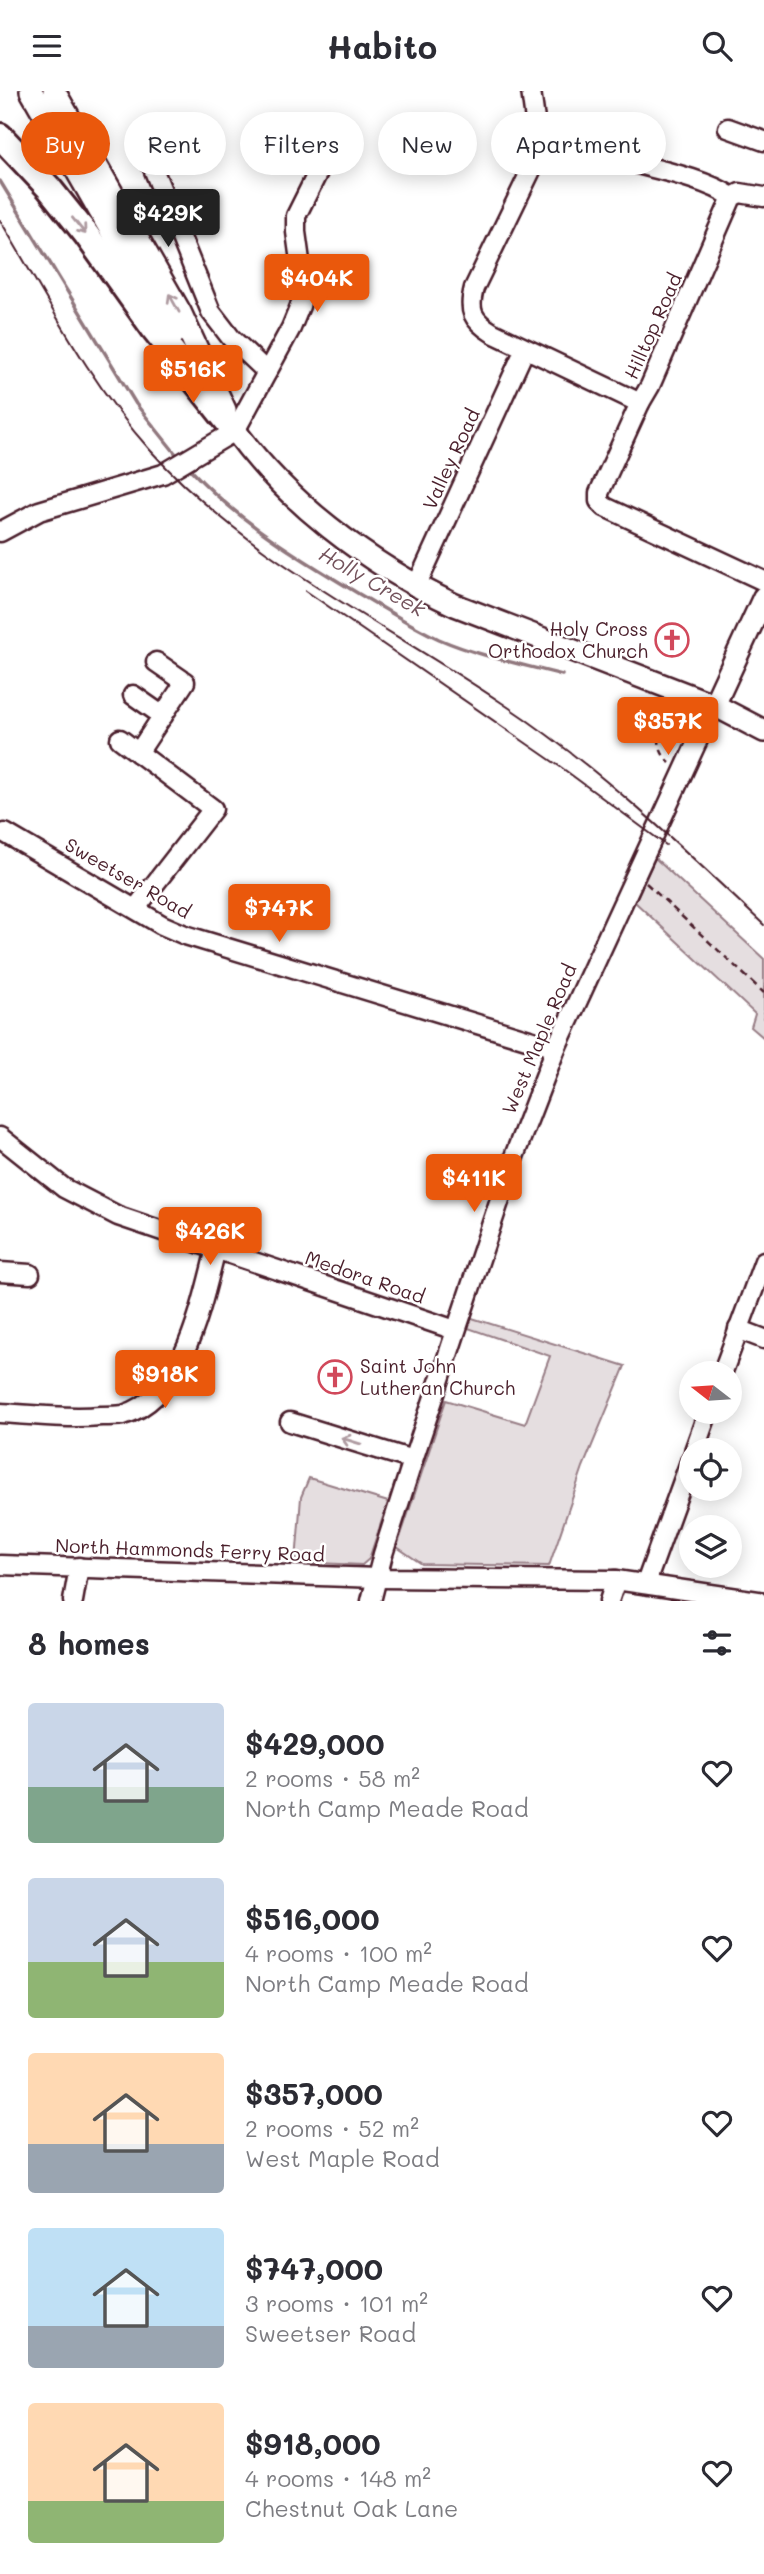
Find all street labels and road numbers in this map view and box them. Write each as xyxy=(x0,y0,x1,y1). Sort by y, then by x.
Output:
street label: Hilltop Road xyxy=(618,269,687,383)
street label: Valley Road xyxy=(416,404,485,513)
street label: Sweetser Road xyxy=(61,831,196,924)
street label: West Maple Road xyxy=(496,960,581,1118)
street label: Medora Road xyxy=(302,1244,428,1309)
street label: North Hammonds Ferry Road xyxy=(55,1532,325,1567)

